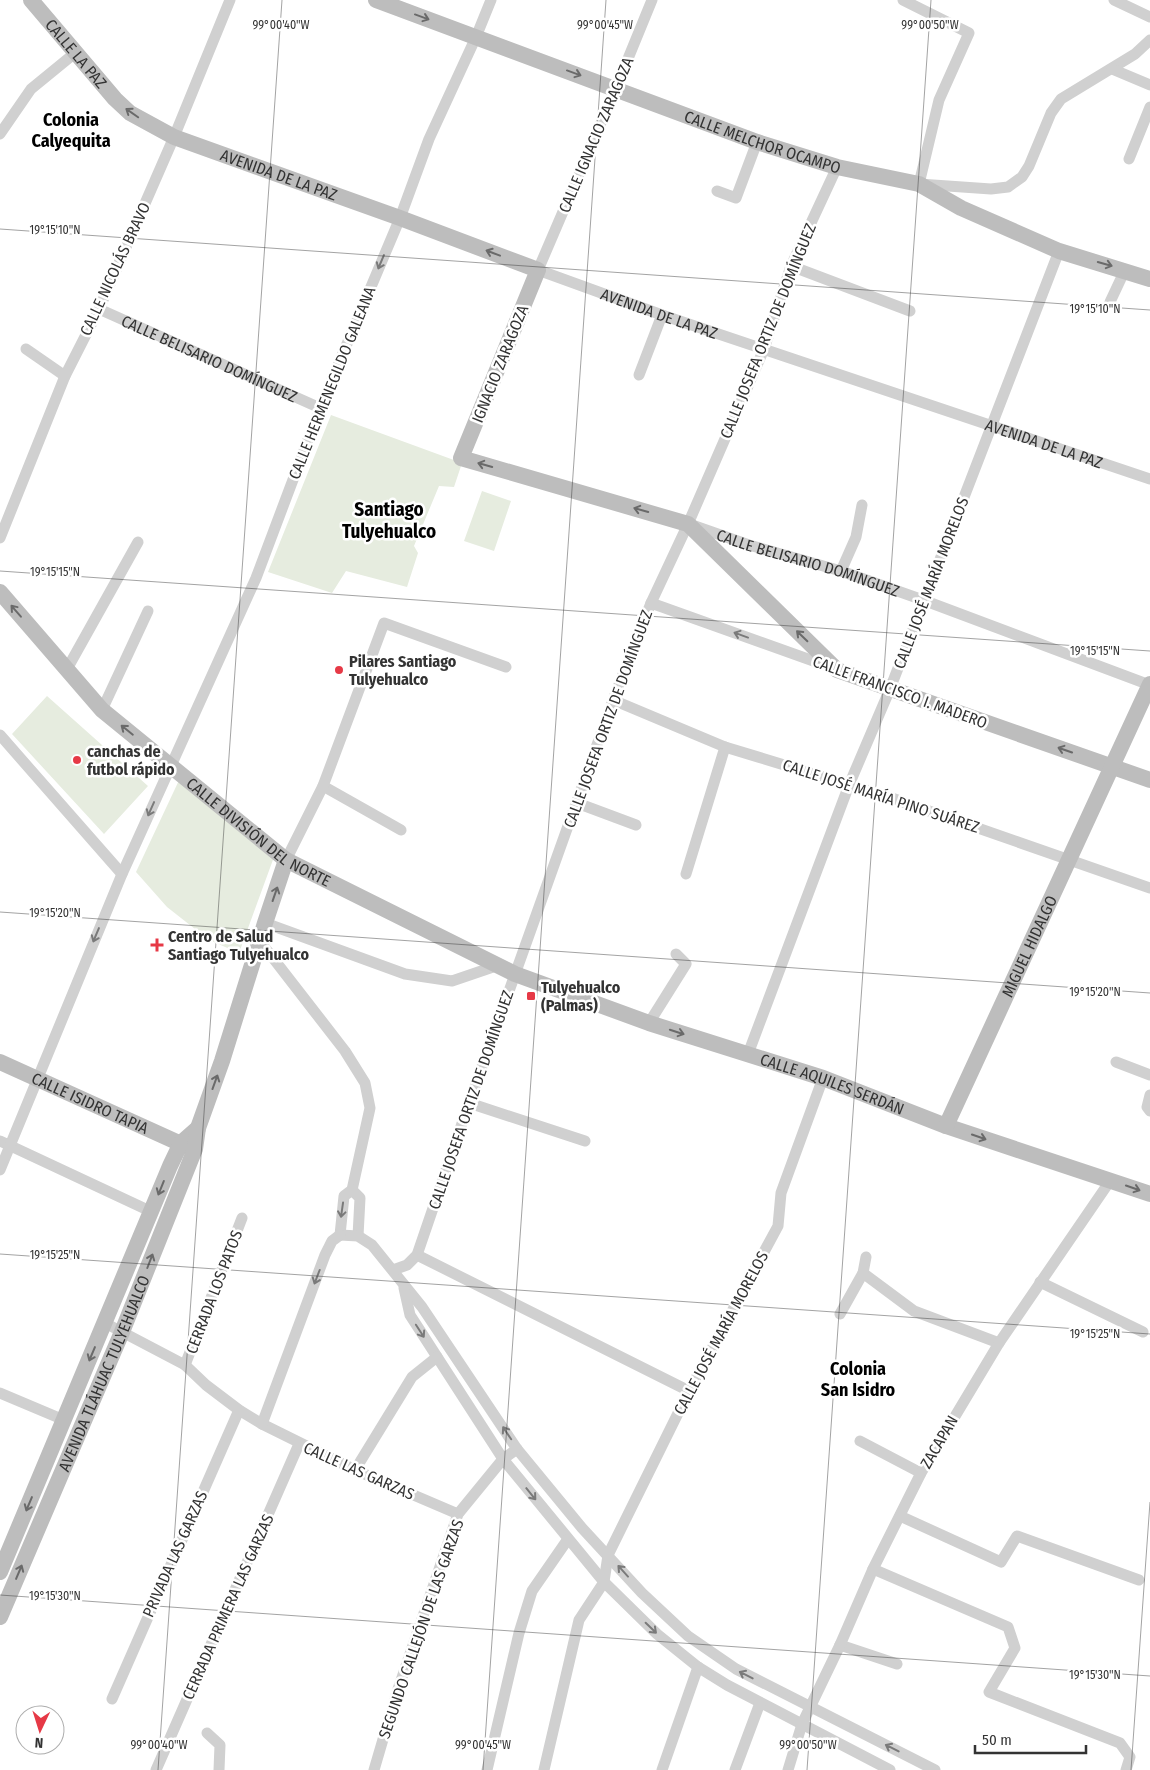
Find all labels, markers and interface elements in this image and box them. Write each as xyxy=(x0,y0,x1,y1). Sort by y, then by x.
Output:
one-way arrow xyxy=(414,13,429,22)
street label: CALLE LA PAZ xyxy=(42,15,111,92)
text: 99°00'40"W xyxy=(252,18,310,32)
text: 99°00'45"W xyxy=(577,18,633,32)
text: 99°00'50"W xyxy=(901,18,959,32)
street label: CALLE IGNACIO ZARAGOZA xyxy=(555,54,638,216)
one-way arrow xyxy=(566,69,582,78)
street label: CALLE MELCHOR OCAMPO xyxy=(682,106,843,177)
one-way arrow xyxy=(125,108,139,118)
district label: Colonia Calyequita xyxy=(31,109,111,152)
street label: AVENIDA DE LA PAZ xyxy=(218,145,340,204)
street label: CALLE NICOLÁS BRAVO xyxy=(76,199,154,339)
street label: CALLE JOSEFA ORTIZ DE DOMÍNGUEZ xyxy=(716,221,820,441)
text: 19°15'10"N xyxy=(29,223,81,237)
one-way arrow xyxy=(485,248,501,257)
one-way arrow xyxy=(376,255,385,270)
one-way arrow xyxy=(1096,260,1112,269)
street label: CALLE HERMENEGILDO GALEANA xyxy=(285,283,380,482)
street label: AVENIDA DE LA PAZ xyxy=(598,284,720,343)
street label: IGNACIO ZARAGOZA xyxy=(468,302,532,426)
text: 19°15'10"N xyxy=(1069,302,1121,316)
street label: CALLE BELISARIO DOMÍNGUEZ xyxy=(118,311,300,406)
street label: AVENIDA DE LA PAZ xyxy=(983,415,1105,472)
one-way arrow xyxy=(477,459,493,469)
street label: CALLE JOSÉ MARÍA MORELOS xyxy=(889,494,973,672)
district label: Santiago Tulyehualco xyxy=(342,498,436,543)
one-way arrow xyxy=(633,505,649,514)
street label: CALLE BELISARIO DOMÍNGUEZ xyxy=(714,525,902,600)
text: 19°15'15"N xyxy=(30,565,80,579)
one-way arrow xyxy=(11,605,22,618)
street label: CALLE JOSEFA ORTIZ DE DOMÍNGUEZ xyxy=(560,608,656,830)
one-way arrow xyxy=(796,629,808,642)
one-way arrow xyxy=(734,630,750,639)
text: 19°15'15"N xyxy=(1070,644,1120,658)
place label: Pilares Santiago Tulyehualco xyxy=(349,652,457,689)
street label: CALLE FRANCISCO I. MADERO xyxy=(810,652,990,732)
marker: Pilares Santiago Tulyehualco xyxy=(333,664,345,676)
one-way arrow xyxy=(121,724,134,735)
place label: canchas de futbol rápido xyxy=(87,742,175,779)
one-way arrow xyxy=(1057,745,1073,755)
marker: canchas de futbol rápido xyxy=(71,754,83,766)
street label: CALLE JOSÉ MARÍA PINO SUÁREZ xyxy=(780,755,982,837)
street label: CALLE DIVISIÓN DEL NORTE xyxy=(183,773,334,890)
one-way arrow xyxy=(145,801,155,816)
one-way arrow xyxy=(271,887,280,902)
street label: MIGUEL HIDALGO xyxy=(997,892,1061,1000)
text: 19°15'20"N xyxy=(29,906,81,920)
one-way arrow xyxy=(91,927,100,942)
place label: Centro de Salud Santiago Tulyehualco xyxy=(168,927,309,964)
marker: Centro de Salud Santiago Tulyehualco xyxy=(150,938,164,952)
place label: Tulyehualco (Palmas) xyxy=(541,978,621,1015)
text: 19°15'20"N xyxy=(1069,985,1121,999)
street label: CALLE JOSEFA ORTIZ DE DOMÍNGUEZ xyxy=(425,988,517,1212)
marker: Tulyehualco (Palmas) xyxy=(525,990,537,1002)
one-way arrow xyxy=(668,1027,684,1037)
street label: CALLE AQUILES SERDÁN xyxy=(758,1049,907,1118)
street label: CALLE ISIDRO TAPIA xyxy=(29,1068,152,1138)
one-way arrow xyxy=(211,1075,220,1090)
one-way arrow xyxy=(970,1133,986,1142)
one-way arrow xyxy=(156,1180,165,1195)
one-way arrow xyxy=(1124,1184,1140,1194)
one-way arrow xyxy=(337,1202,347,1218)
street label: CERRADA LOS PATOS xyxy=(182,1228,246,1356)
text: 19°15'25"N xyxy=(30,1248,80,1262)
street label: CALLE JOSÉ MARÍA MORELOS xyxy=(670,1248,772,1418)
one-way arrow xyxy=(146,1253,155,1268)
one-way arrow xyxy=(312,1269,321,1284)
street label: AVENIDA TLÁHUAC TULYEHUALCO xyxy=(54,1272,153,1474)
one-way arrow xyxy=(415,1324,426,1338)
text: 19°15'25"N xyxy=(1070,1327,1120,1341)
one-way arrow xyxy=(87,1346,96,1361)
district label: Colonia San Isidro xyxy=(821,1358,896,1401)
street label: ZACAPAN xyxy=(916,1412,962,1472)
one-way arrow xyxy=(502,1427,512,1441)
street label: CALLE LAS GARZAS xyxy=(301,1438,417,1504)
one-way arrow xyxy=(526,1487,537,1500)
street label: PRIVADA LAS GARZAS xyxy=(139,1488,211,1620)
one-way arrow xyxy=(23,1496,33,1511)
street label: CERRADA PRIMERA LAS GARZAS xyxy=(178,1511,278,1703)
street label: SEGUNDO CALLEJÓN DE LAS GARZAS xyxy=(374,1517,468,1741)
one-way arrow xyxy=(15,1565,25,1580)
one-way arrow xyxy=(617,1565,628,1578)
text: 19°15'30"N xyxy=(29,1589,81,1603)
one-way arrow xyxy=(645,1622,657,1634)
text: 19°15'30"N xyxy=(1069,1668,1121,1682)
one-way arrow xyxy=(739,1670,754,1680)
north arrow xyxy=(15,1705,65,1755)
scale bar xyxy=(975,1722,1086,1754)
text: 50 m xyxy=(982,1731,1012,1749)
text: N xyxy=(34,1734,44,1751)
text: 99°00'40"W xyxy=(130,1738,188,1752)
text: 99°00'45"W xyxy=(455,1738,511,1752)
text: 99°00'50"W xyxy=(779,1738,837,1752)
one-way arrow xyxy=(884,1743,899,1753)

